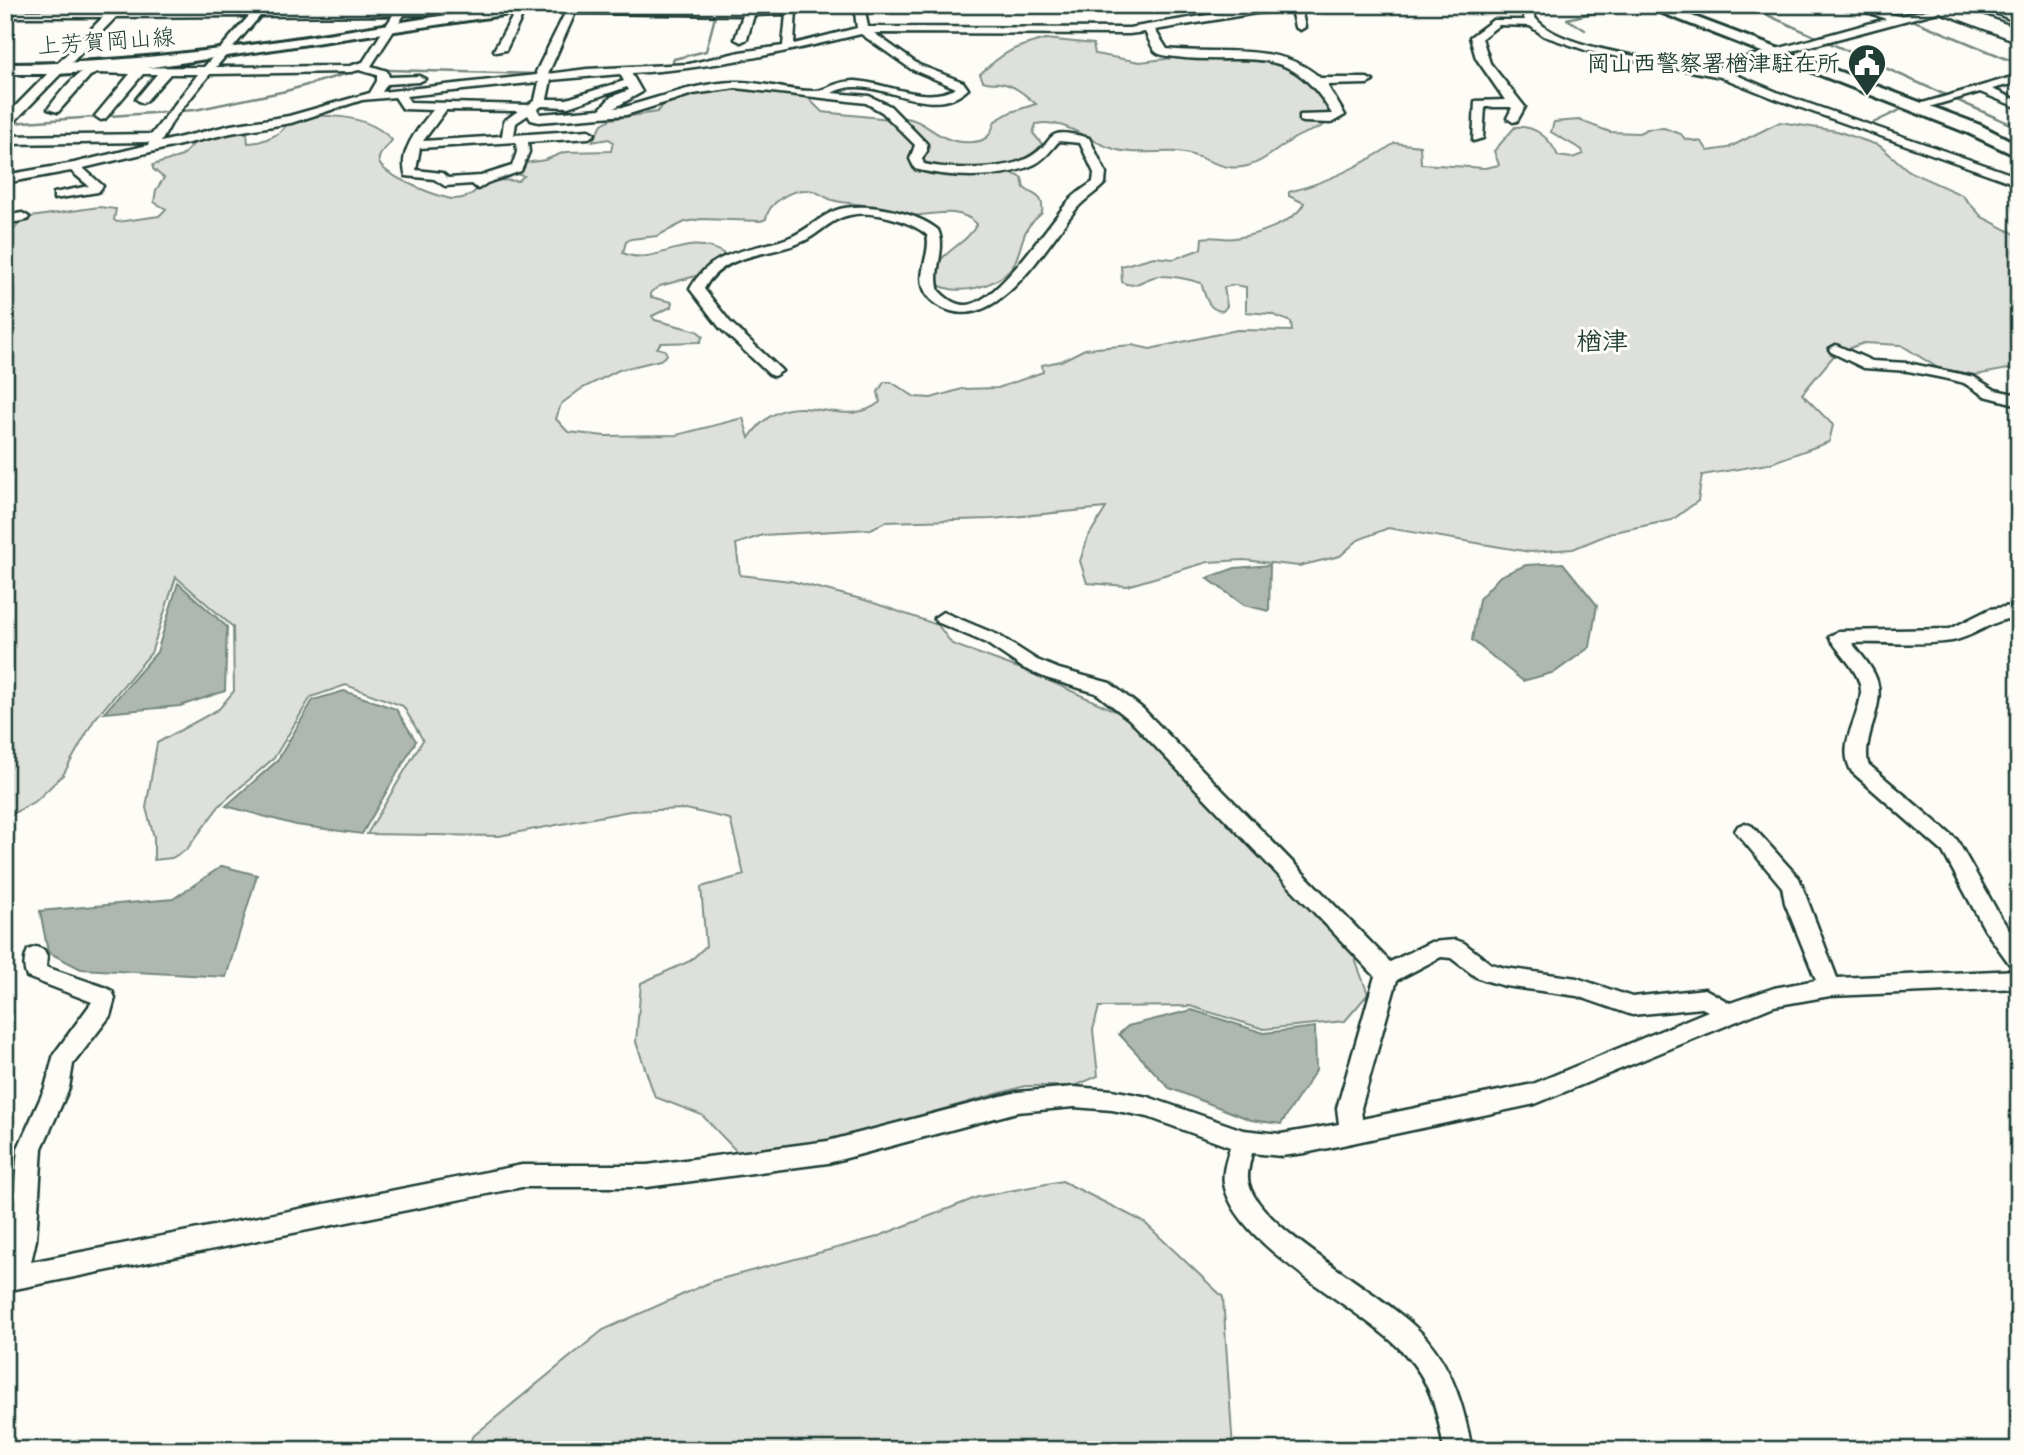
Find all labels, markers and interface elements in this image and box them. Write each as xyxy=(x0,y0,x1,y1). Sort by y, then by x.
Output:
street label: 上芳賀岡山線 xyxy=(36,23,176,63)
public building icon: 岡山西警察署楢津駐在所 xyxy=(1846,42,1888,97)
place label: 岡山西警察署楢津駐在所 xyxy=(1587,50,1840,80)
district label: 楢津 xyxy=(1576,326,1628,360)

